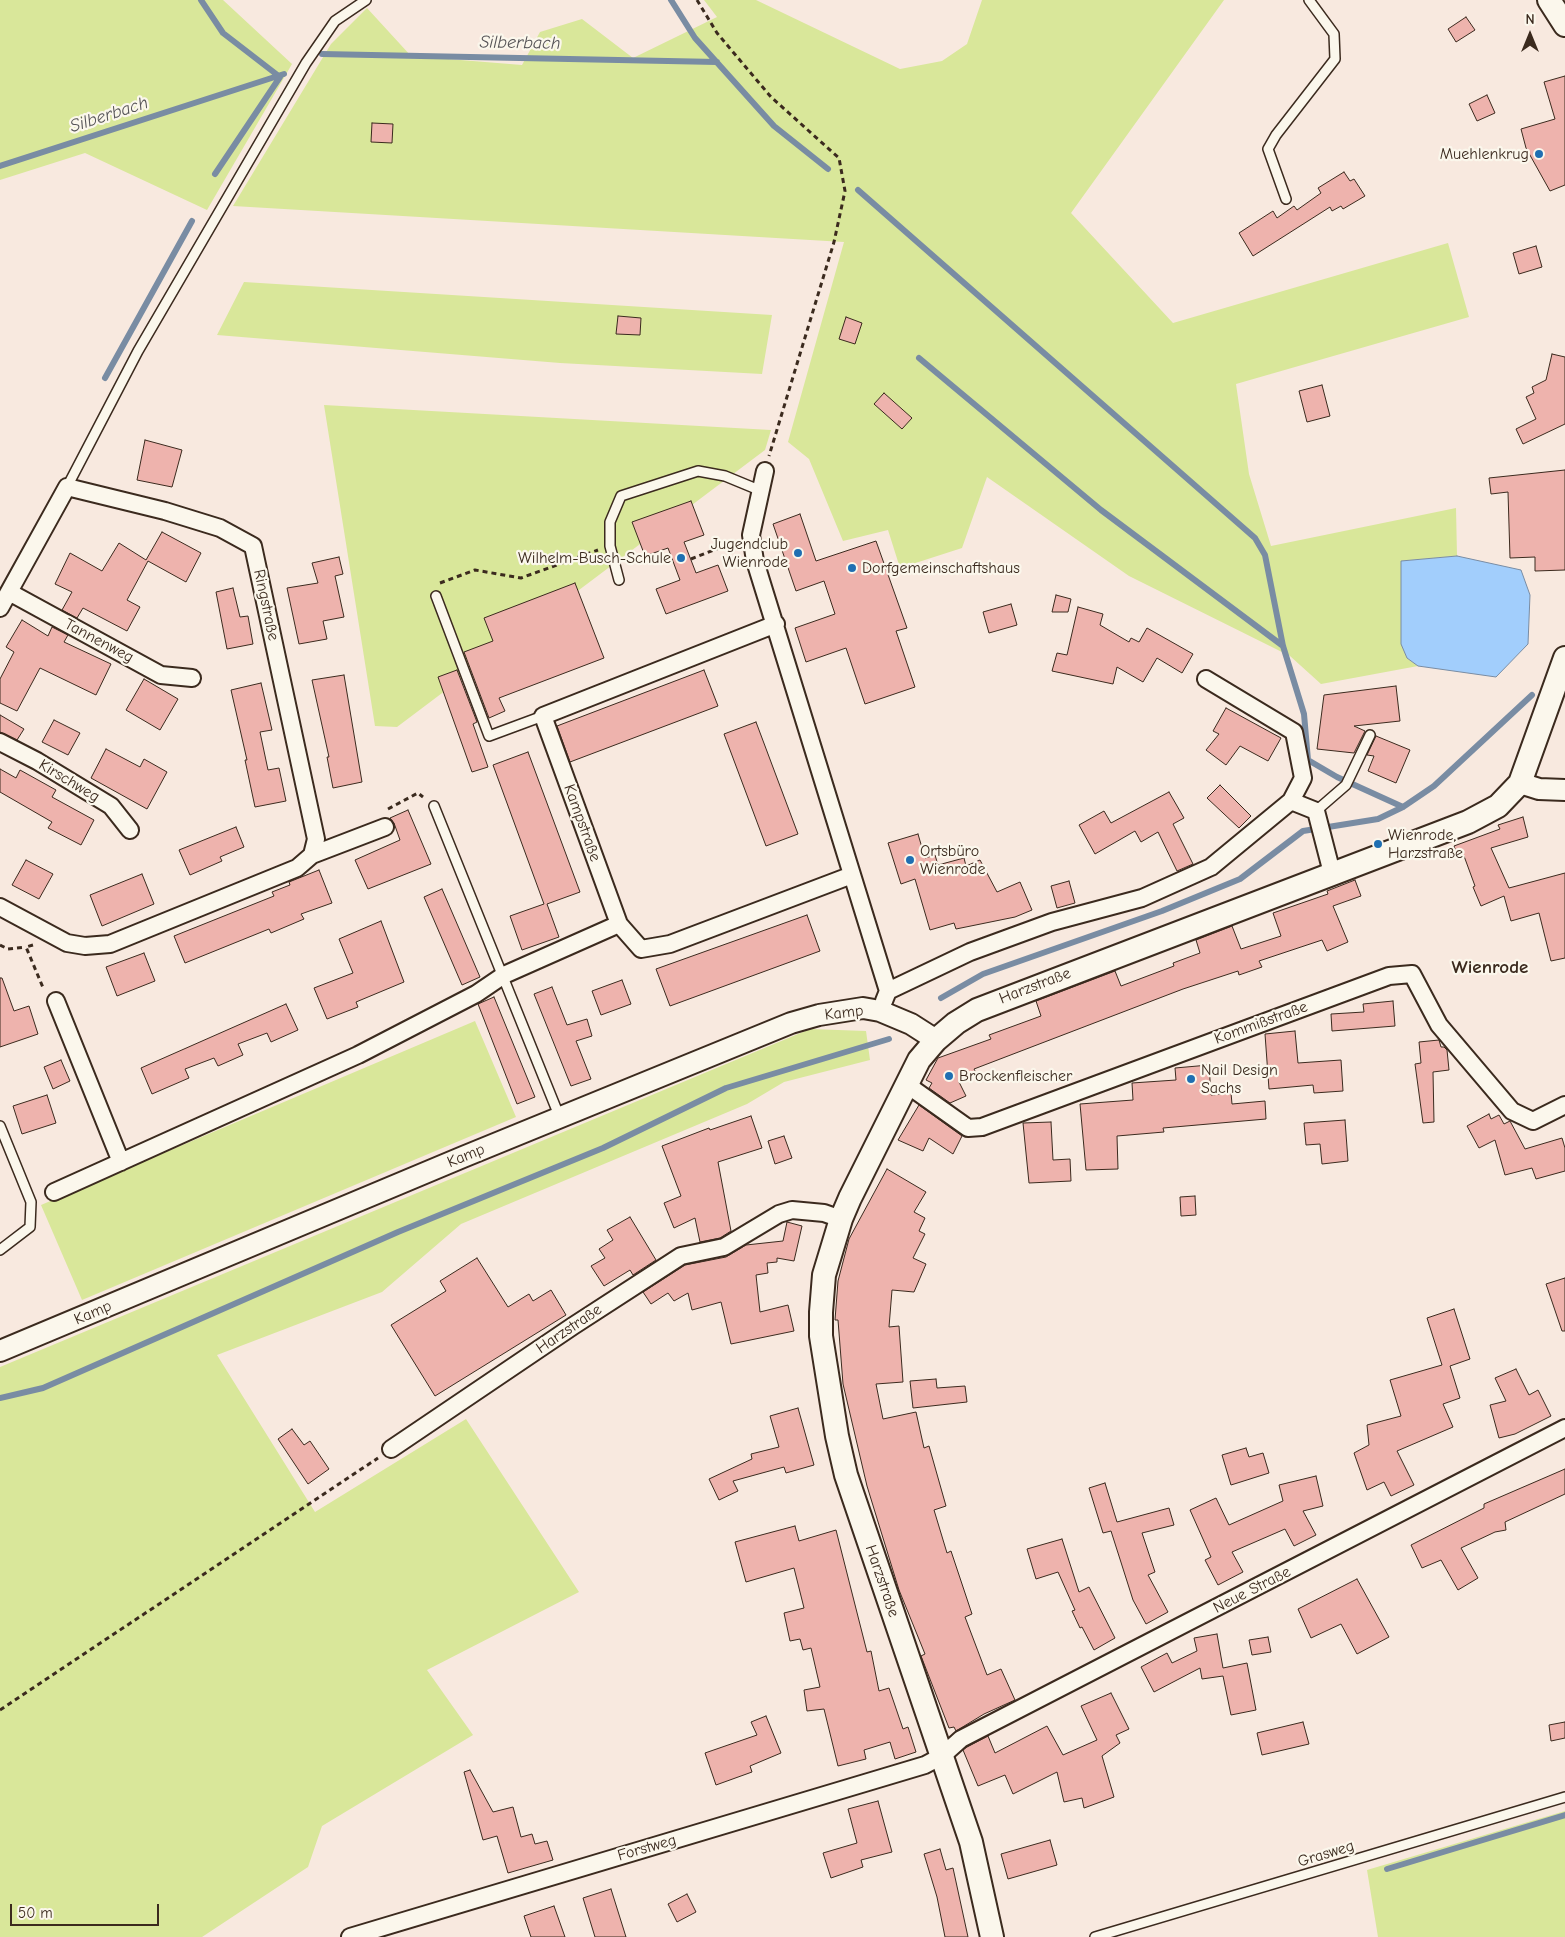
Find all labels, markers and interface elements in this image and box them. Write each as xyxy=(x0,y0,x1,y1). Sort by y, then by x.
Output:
north arrow xyxy=(1505,10,1555,60)
text: N xyxy=(1525,11,1535,28)
water label: Silberbach xyxy=(479,31,561,55)
water label: Silberbach xyxy=(67,92,151,138)
place label: Muehlenkrug xyxy=(1440,144,1529,164)
marker: Muehlenkrug xyxy=(1533,148,1545,160)
place label: Jugendclub Wienrode xyxy=(711,534,788,572)
marker: Jugendclub Wienrode xyxy=(792,547,804,559)
place label: Wilhelm-Busch-Schule xyxy=(518,548,671,568)
marker: Wilhelm-Busch-Schule xyxy=(675,552,687,564)
place label: Dorfgemeinschaftshaus xyxy=(862,558,1020,578)
marker: Dorfgemeinschaftshaus xyxy=(846,562,858,574)
street label: Ringstraße xyxy=(249,568,283,642)
street label: Tannenweg xyxy=(61,615,137,667)
street label: Kirschweg xyxy=(35,755,103,807)
street label: Kampstraße xyxy=(559,782,605,864)
place label: Wienrode, Harzstraße xyxy=(1388,825,1463,863)
marker: Wienrode, Harzstraße xyxy=(1372,838,1384,850)
place label: Ortsbüro Wienrode xyxy=(920,841,985,879)
marker: Ortsbüro Wienrode xyxy=(904,854,916,866)
district label: Wienrode xyxy=(1452,957,1528,979)
street label: Harzstraße xyxy=(997,964,1073,1008)
street label: Kommißstraße xyxy=(1212,997,1310,1049)
street label: Kamp xyxy=(824,1001,864,1025)
place label: Nail Design Sachs xyxy=(1201,1060,1278,1098)
place label: Brockenfleischer xyxy=(959,1066,1072,1086)
marker: Brockenfleischer xyxy=(943,1070,955,1082)
marker: Nail Design Sachs xyxy=(1185,1073,1197,1085)
street label: Kamp xyxy=(444,1140,488,1172)
street label: Kamp xyxy=(71,1297,115,1329)
street label: Harzstraße xyxy=(533,1300,605,1358)
street label: Harzstraße xyxy=(861,1542,903,1620)
street label: Neue Straße xyxy=(1210,1562,1294,1618)
street label: Forstweg xyxy=(615,1830,679,1866)
street label: Grasweg xyxy=(1295,1836,1357,1872)
scale bar xyxy=(12,1894,161,1926)
text: 50 m xyxy=(18,1904,53,1922)

